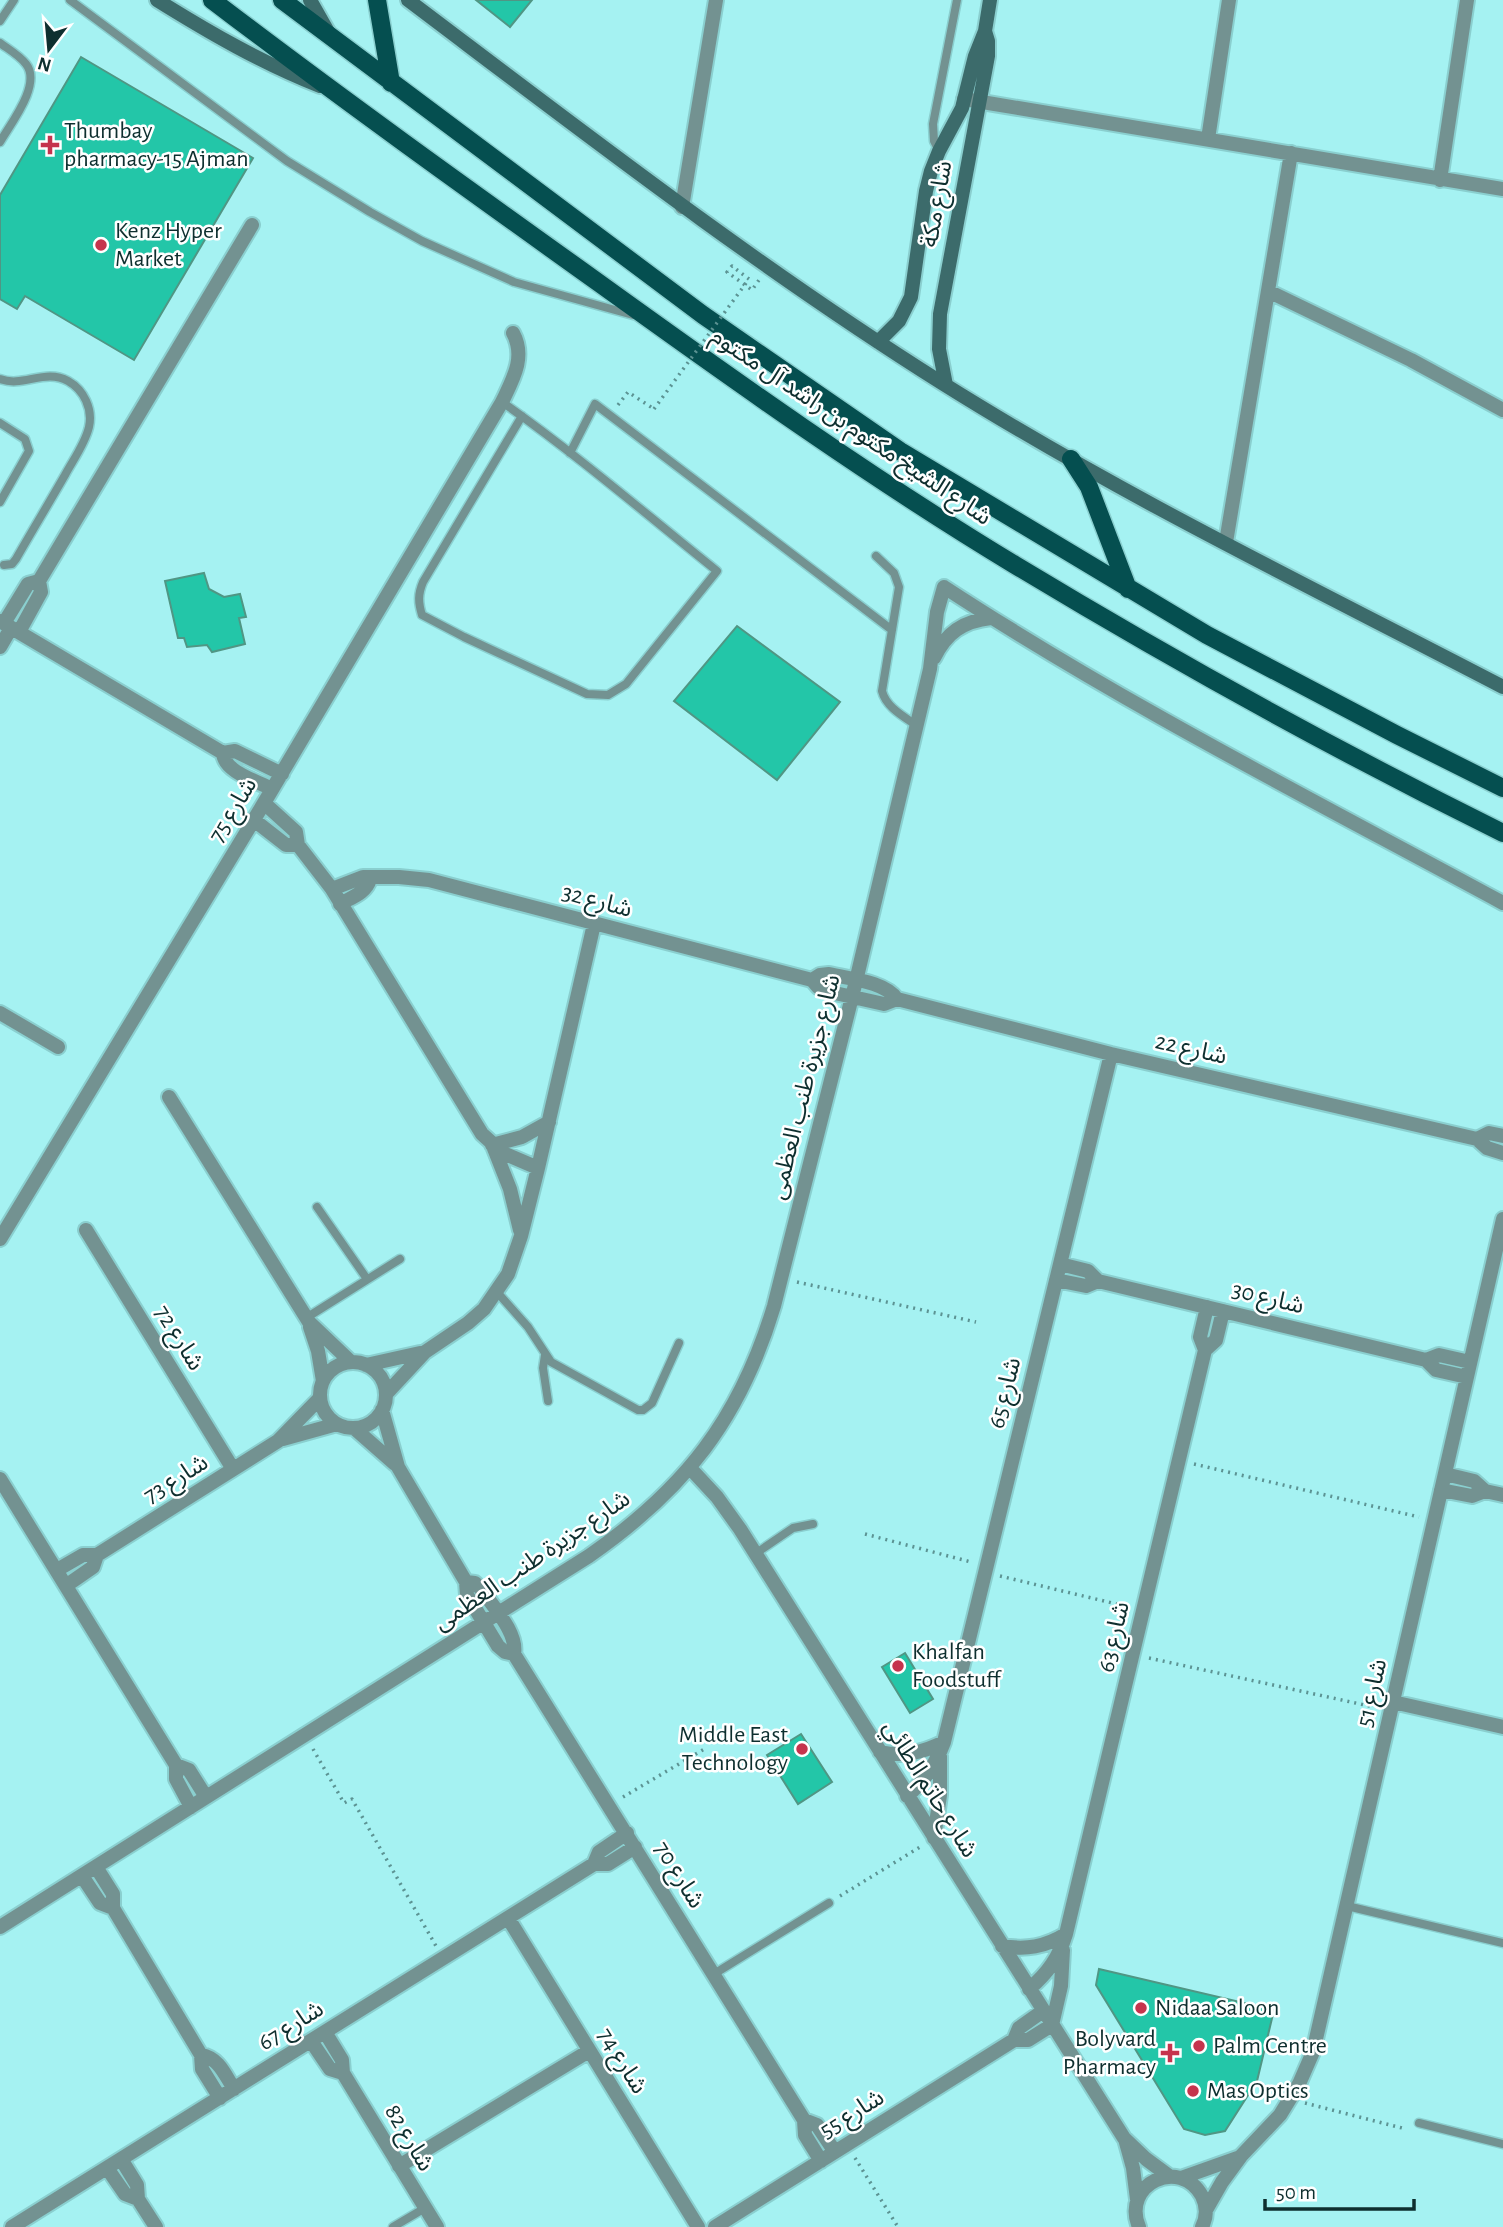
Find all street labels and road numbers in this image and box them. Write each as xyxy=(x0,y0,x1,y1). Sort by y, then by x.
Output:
street label: شارع مكة xyxy=(918,159,960,250)
street label: شارع الشيخ مكتوم بن راشد آل مكتوم xyxy=(704,322,997,534)
street label: شارع 75 xyxy=(204,773,265,849)
street label: شارع 32 xyxy=(558,880,635,926)
street label: شارع جزيرة طنب العظمى xyxy=(765,972,848,1203)
street label: شارع 22 xyxy=(1152,1029,1229,1073)
street label: شارع 30 xyxy=(1229,1277,1306,1322)
street label: شارع 72 xyxy=(146,1301,208,1377)
street label: شارع 65 xyxy=(985,1355,1029,1432)
street label: شارع 73 xyxy=(140,1450,214,1511)
street label: شارع جزيرة طنب العظمى xyxy=(430,1487,637,1639)
street label: شارع 63 xyxy=(1094,1599,1138,1676)
street label: شارع 51 xyxy=(1353,1657,1395,1730)
street label: شارع حاتم الطائي xyxy=(874,1716,982,1865)
street label: شارع 70 xyxy=(646,1838,709,1915)
street label: شارع 67 xyxy=(254,1997,330,2059)
street label: شارع 74 xyxy=(589,2024,651,2100)
street label: شارع 55 xyxy=(816,2085,891,2146)
street label: شارع 82 xyxy=(376,2101,438,2178)

